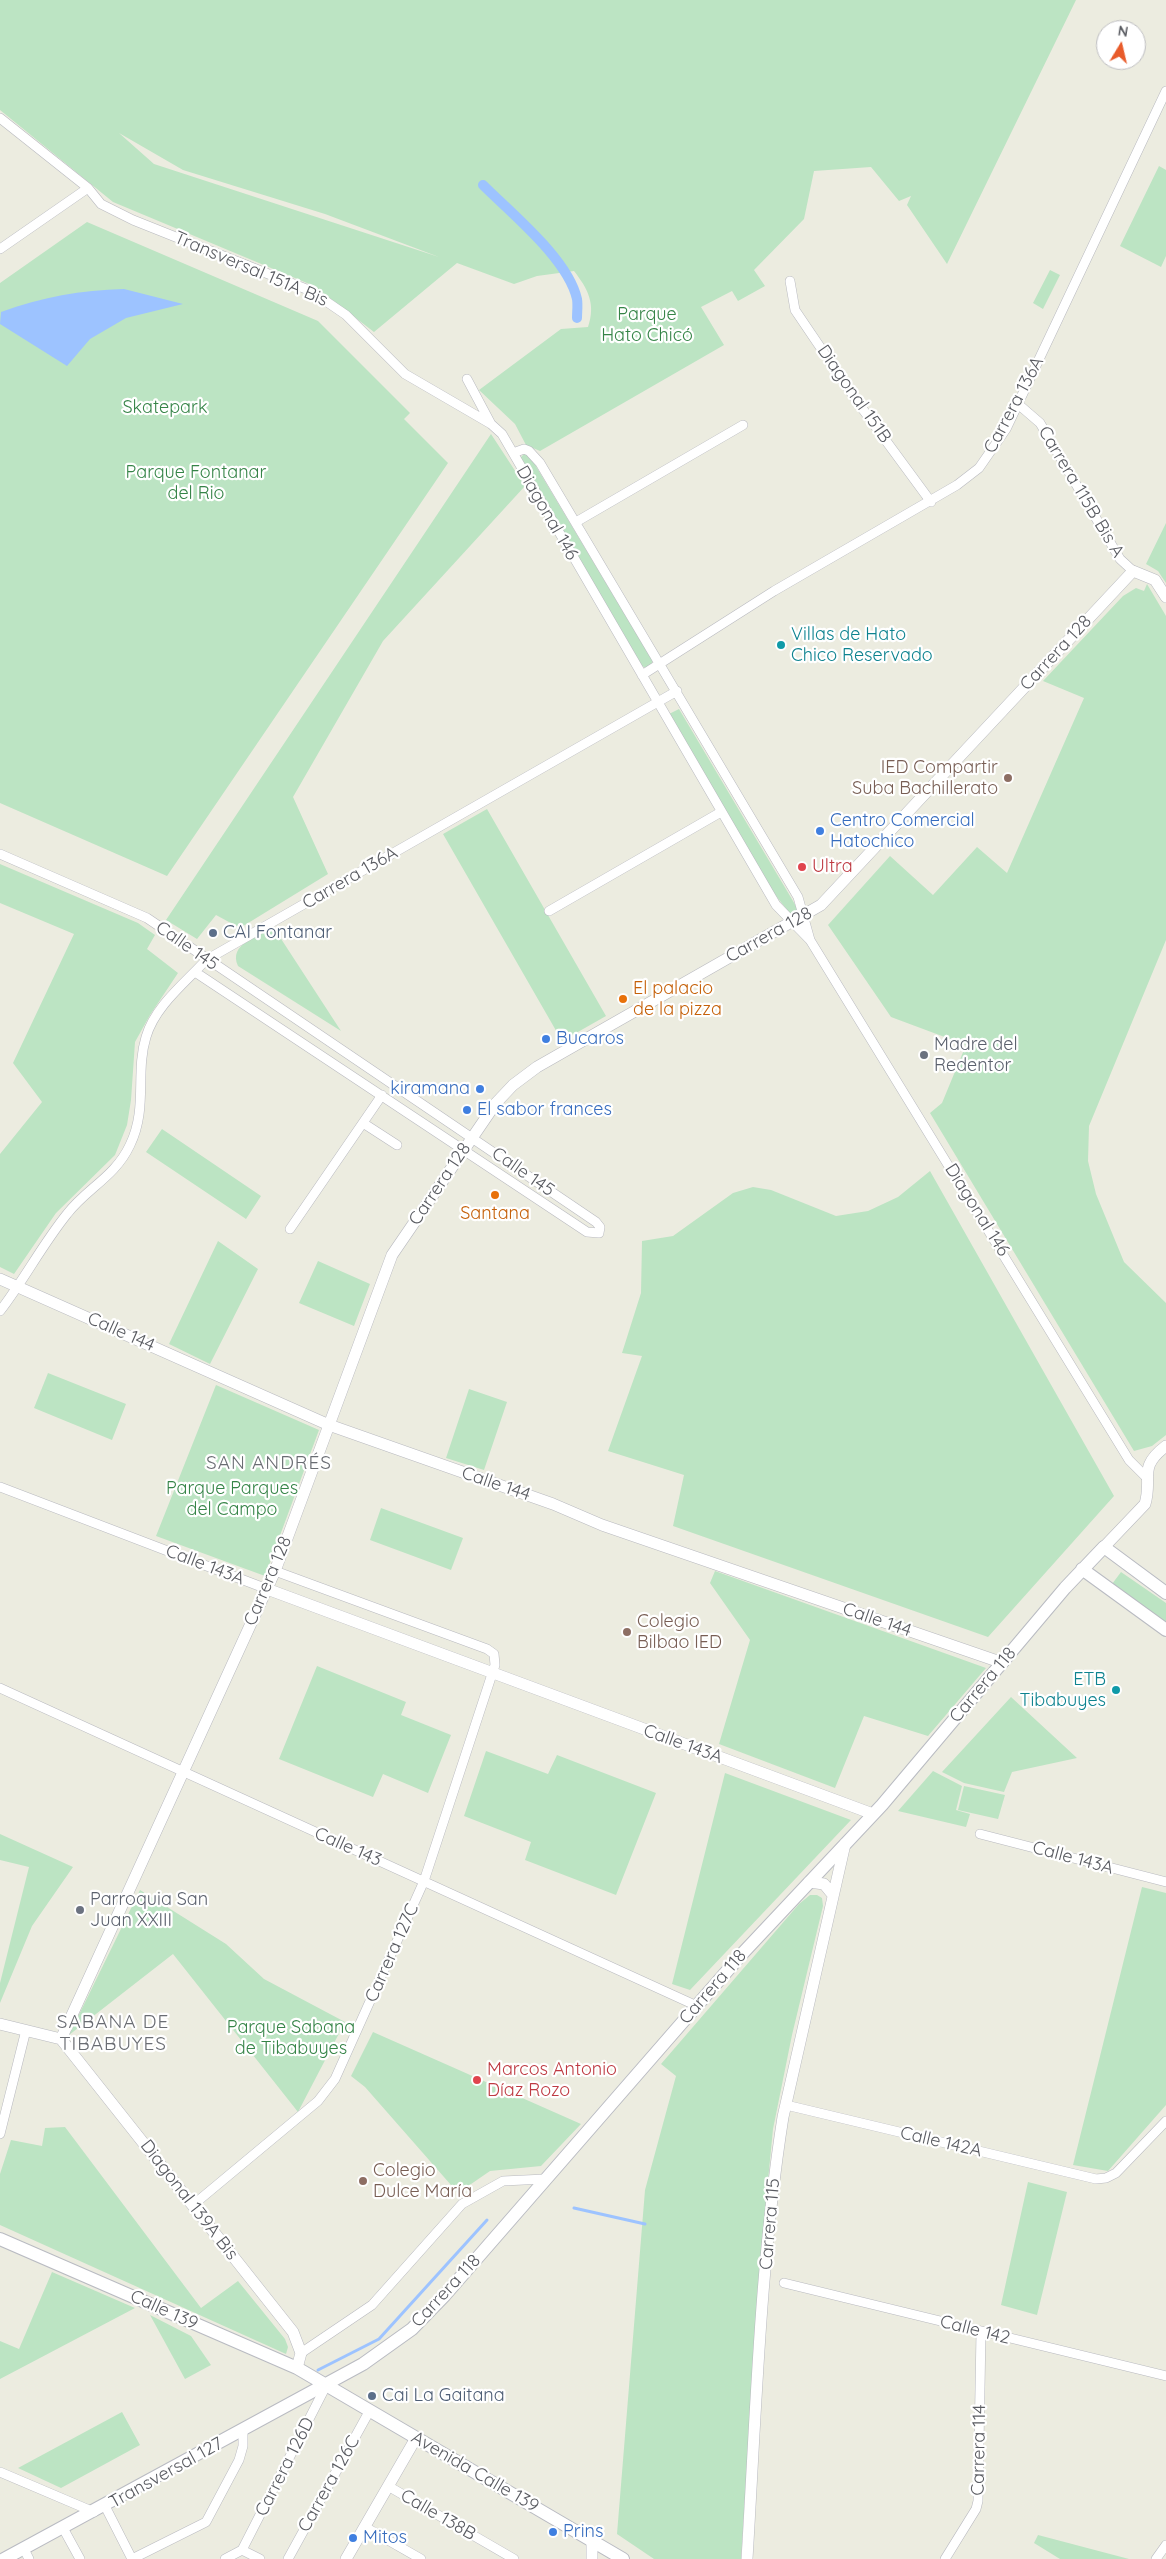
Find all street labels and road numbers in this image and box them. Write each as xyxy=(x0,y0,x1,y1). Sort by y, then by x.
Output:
street label: Transversal 151A Bis xyxy=(171,227,331,311)
street label: Diagonal 151B xyxy=(812,341,896,447)
street label: Carrera 136A xyxy=(980,353,1048,457)
street label: Carrera 115B Bis A xyxy=(1033,423,1129,561)
street label: Diagonal 146 xyxy=(511,462,583,564)
street label: Carrera 128 xyxy=(1016,611,1096,695)
street label: Carrera 136A xyxy=(299,842,401,914)
street label: Carrera 128 xyxy=(722,902,816,968)
street label: Calle 145 xyxy=(151,917,223,975)
street label: Carrera 128 xyxy=(404,1139,476,1229)
street label: Calle 145 xyxy=(487,1143,559,1201)
street label: Diagonal 146 xyxy=(940,1160,1014,1260)
street label: Calle 144 xyxy=(84,1308,158,1356)
street label: Calle 144 xyxy=(459,1462,533,1506)
street label: Carrera 128 xyxy=(239,1533,297,1629)
street label: Calle 143A xyxy=(162,1540,248,1590)
street label: Calle 144 xyxy=(840,1598,914,1642)
street label: Carrera 118 xyxy=(945,1643,1021,1727)
street label: Calle 143A xyxy=(640,1720,726,1768)
street label: Calle 143 xyxy=(311,1823,385,1871)
street label: Calle 143A xyxy=(1030,1837,1116,1879)
street label: Carrera 127C xyxy=(361,1900,423,2006)
street label: Carrera 118 xyxy=(675,1945,751,2029)
street label: Calle 142A xyxy=(898,2122,984,2162)
street label: Diagonal 139A Bis xyxy=(135,2136,243,2264)
street label: Carrera 115 xyxy=(755,2177,785,2271)
street label: Carrera 118 xyxy=(407,2250,485,2332)
street label: Calle 139 xyxy=(127,2285,201,2335)
street label: Calle 142 xyxy=(938,2311,1012,2349)
street label: Carrera 114 xyxy=(967,2404,991,2496)
street label: Carrera 126D xyxy=(251,2414,319,2520)
street label: Avenida Calle 139 xyxy=(407,2427,543,2517)
street label: Carrera 126C xyxy=(294,2432,364,2536)
street label: Transversal 127 xyxy=(105,2433,227,2513)
street label: Calle 138B xyxy=(396,2485,480,2545)

